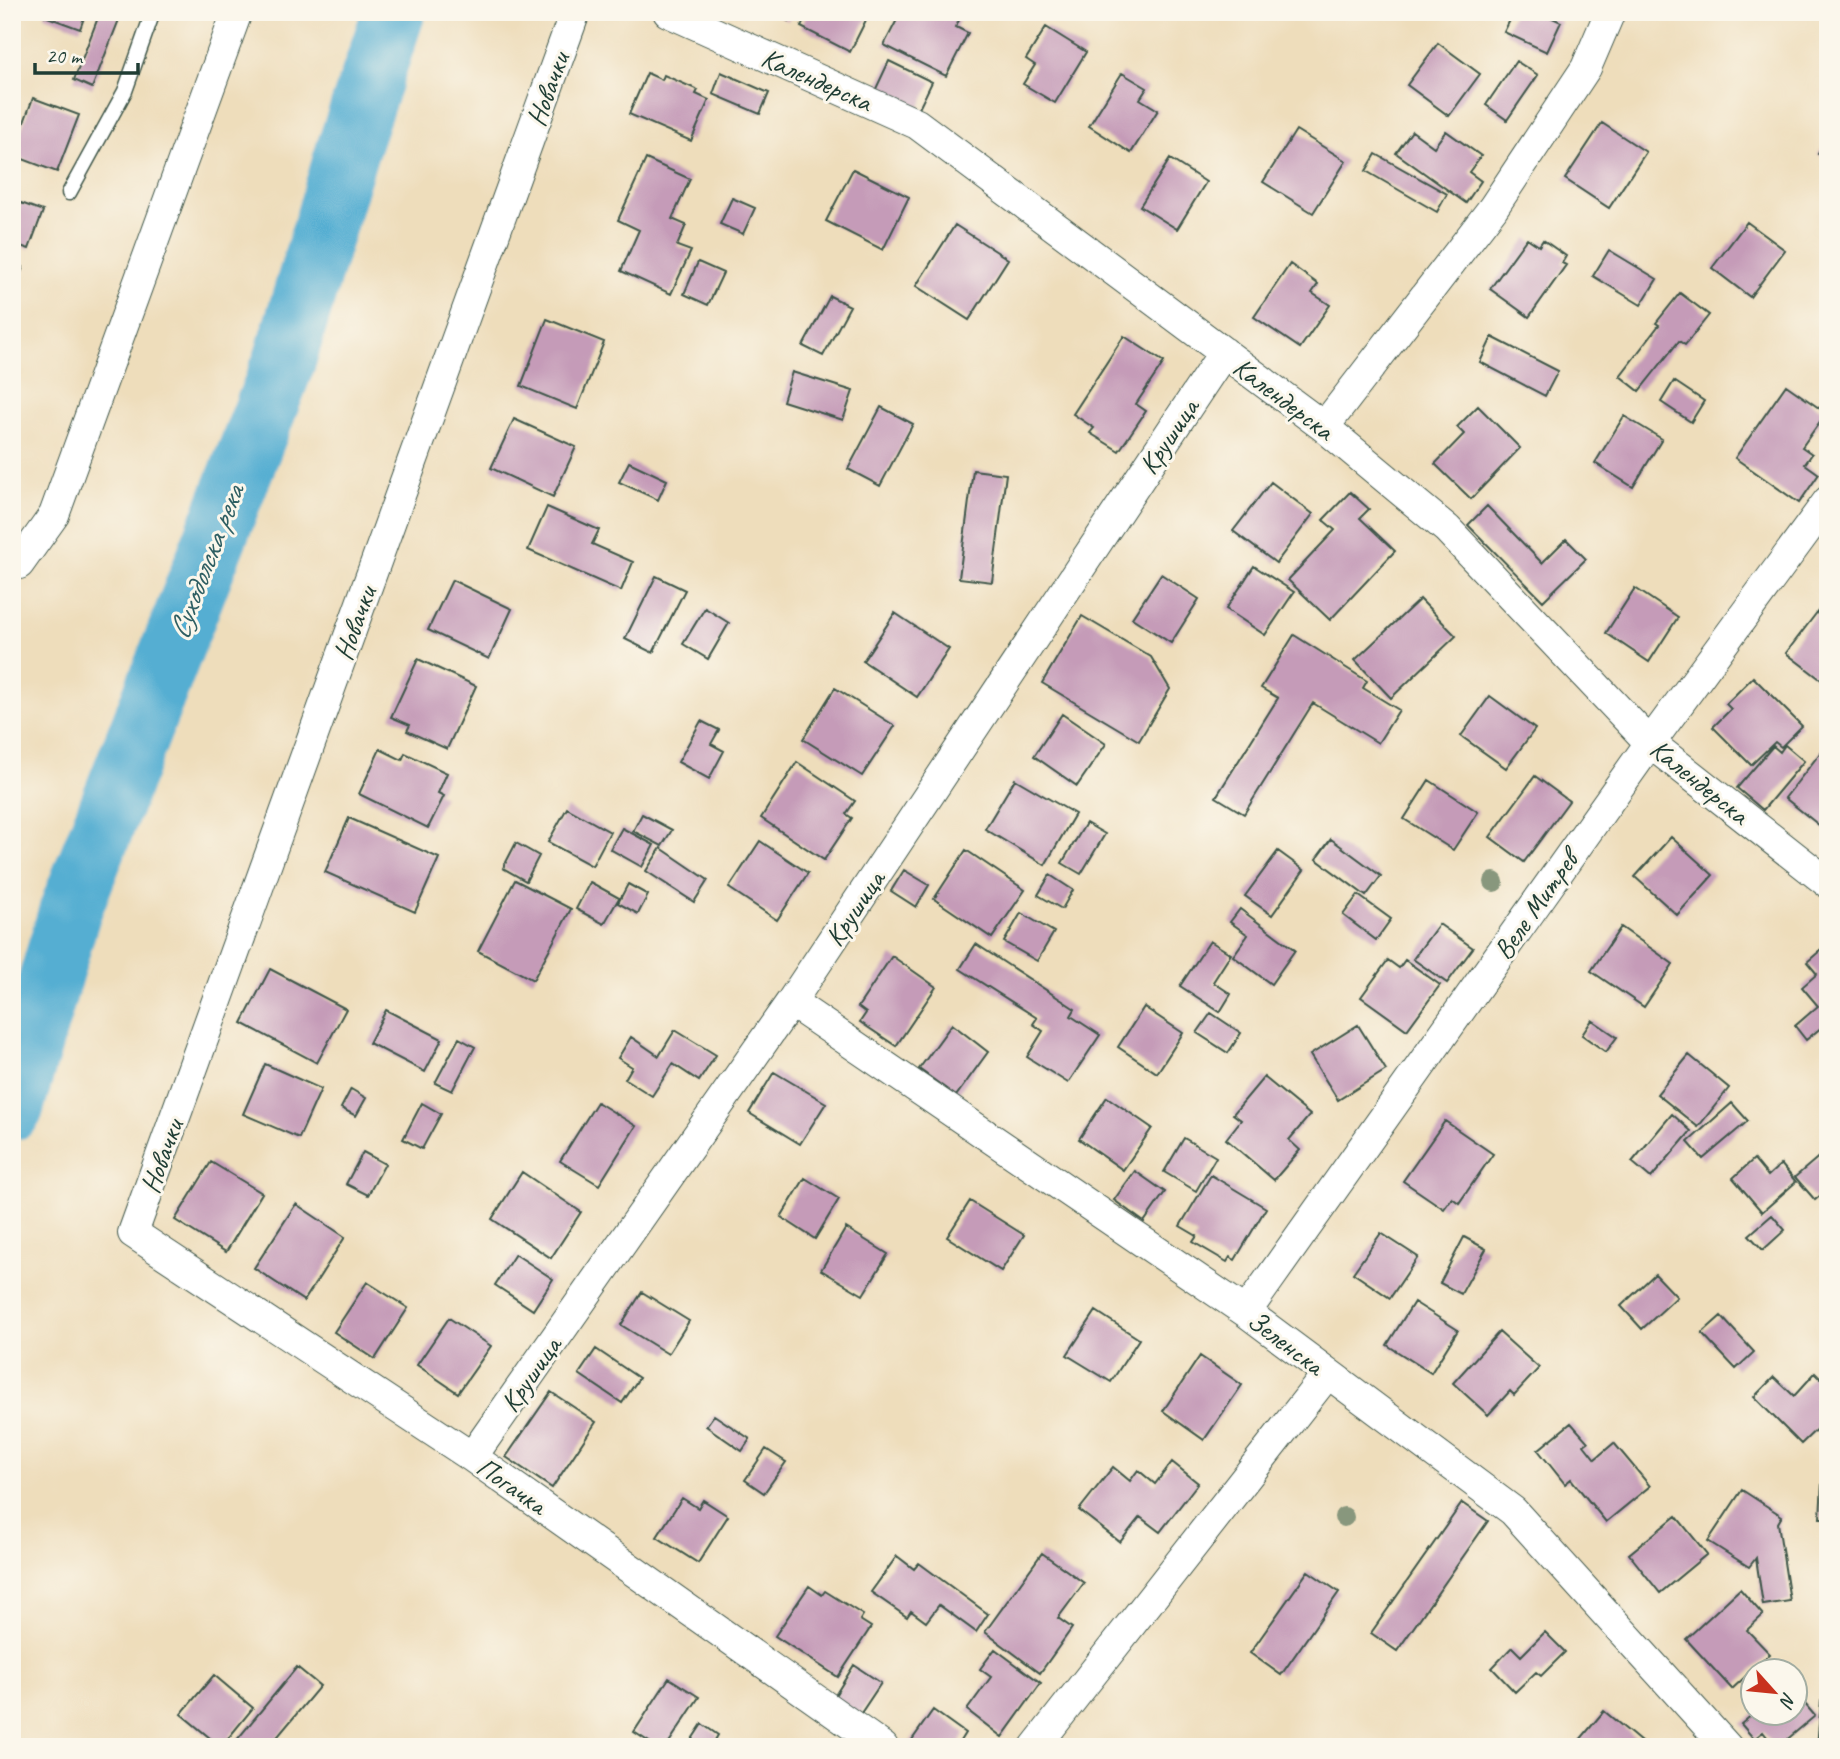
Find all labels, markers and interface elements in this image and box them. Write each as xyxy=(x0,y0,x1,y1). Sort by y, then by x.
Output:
scale bar xyxy=(35,32,138,76)
street label: Календерска xyxy=(756,40,879,120)
text: 20 m xyxy=(46,43,84,69)
street label: Новачки xyxy=(518,45,578,131)
street label: Календерска xyxy=(1226,349,1342,449)
street label: Крушица xyxy=(1131,390,1208,481)
water label: Суходолска река xyxy=(159,476,254,644)
street label: Новачки xyxy=(325,579,385,665)
street label: Календерска xyxy=(1643,731,1758,833)
street label: Веле Митрев xyxy=(1485,839,1589,966)
street label: Крушица xyxy=(817,862,894,953)
street label: Новачки xyxy=(132,1112,192,1198)
street label: Зеленска xyxy=(1241,1302,1333,1384)
street label: Крушица xyxy=(492,1328,570,1419)
street label: Погачка xyxy=(470,1449,556,1524)
north arrow xyxy=(1738,1658,1808,1728)
text: N xyxy=(1773,1689,1802,1713)

